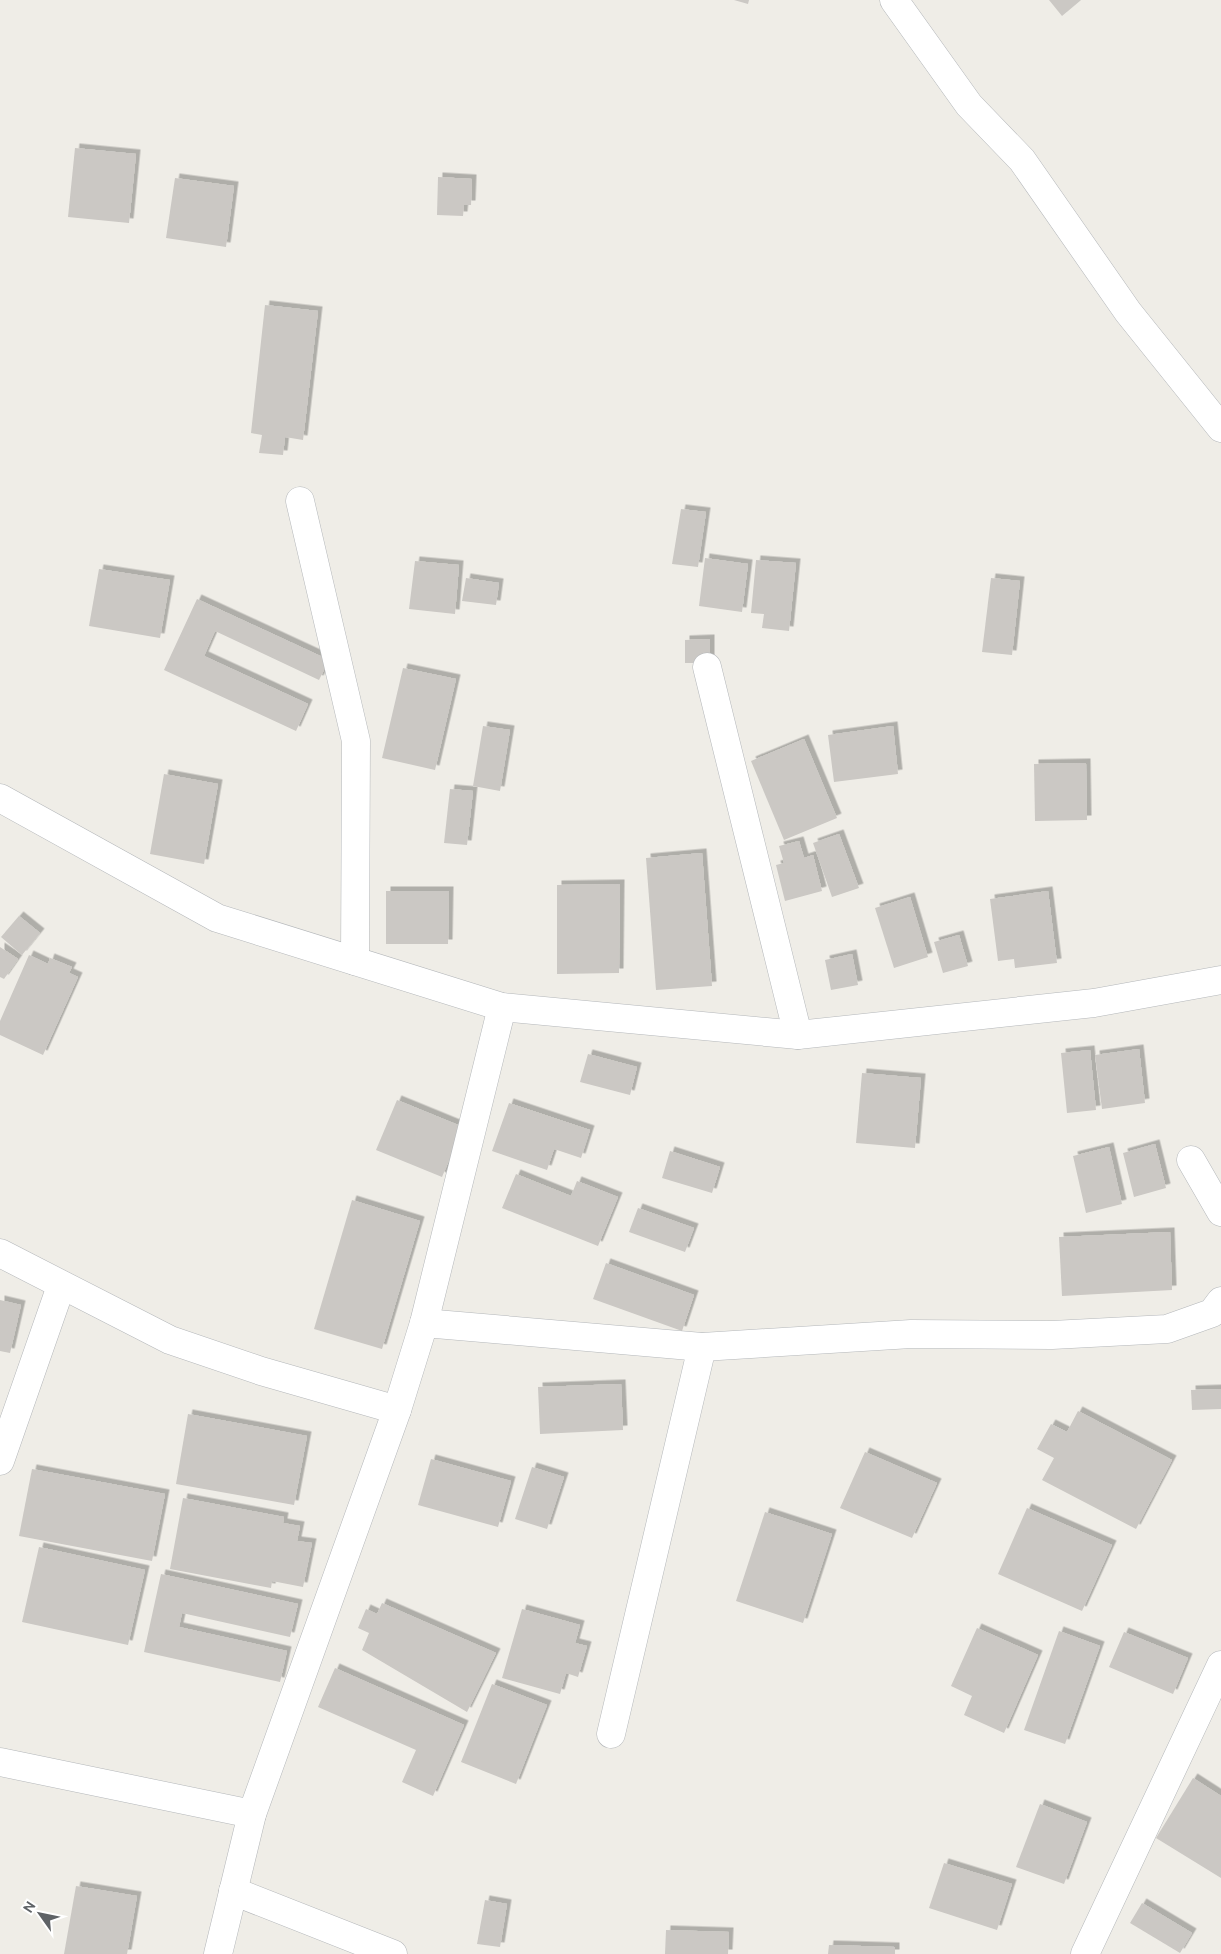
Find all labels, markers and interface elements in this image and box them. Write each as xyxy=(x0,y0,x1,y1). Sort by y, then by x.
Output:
north arrow xyxy=(15,1889,65,1939)
text: N xyxy=(20,1898,39,1916)

